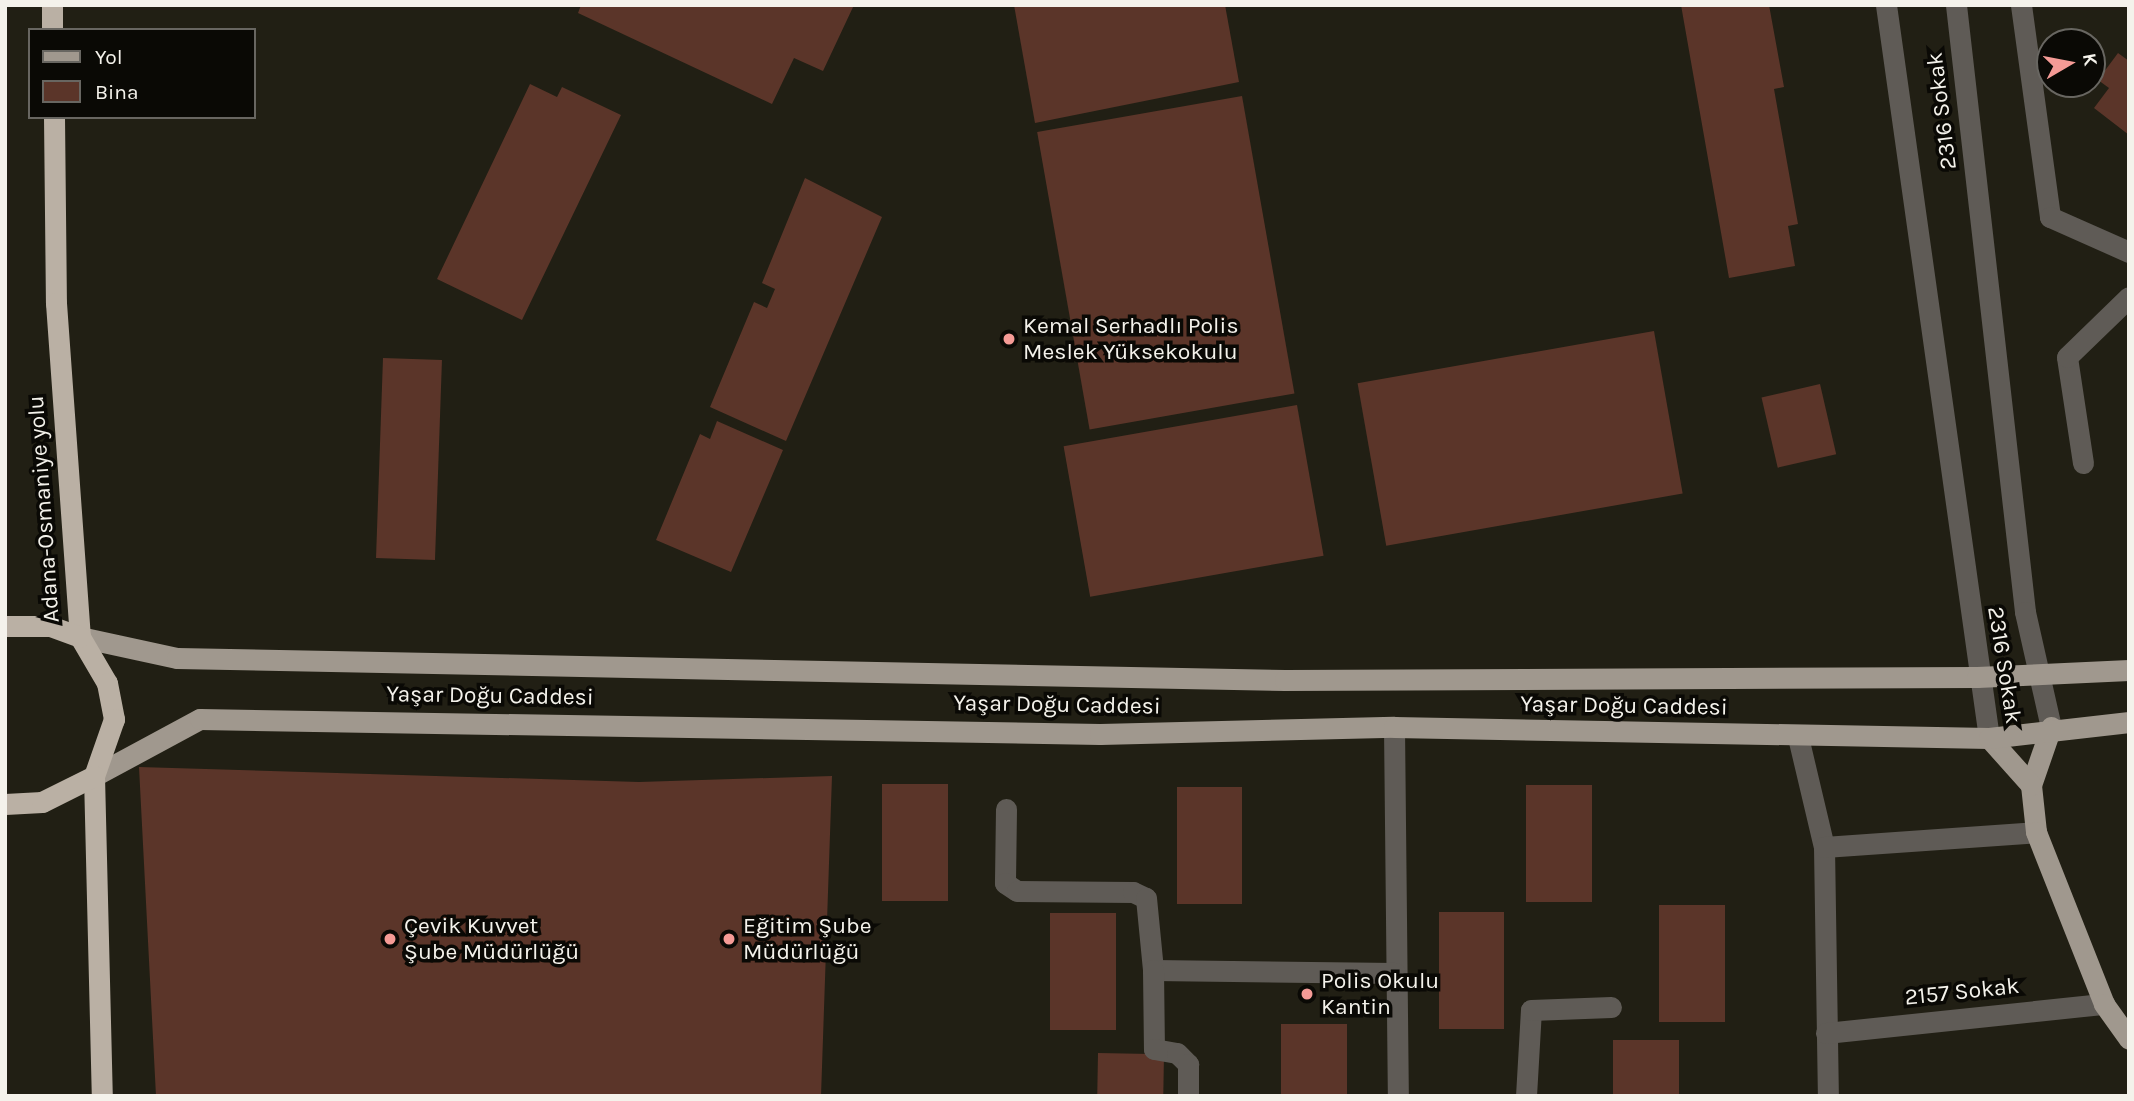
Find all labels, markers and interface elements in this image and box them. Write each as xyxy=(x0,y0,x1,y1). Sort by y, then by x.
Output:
legend xyxy=(28,28,256,119)
north arrow xyxy=(2036,28,2106,98)
text: Yol xyxy=(95,45,123,69)
street label: 2316 Sokak xyxy=(1921,51,1963,171)
text: K xyxy=(2078,52,2102,68)
text: Bina xyxy=(95,80,139,104)
place label: Kemal Serhadlı Polis Meslek Yüksekokulu xyxy=(1023,312,1238,366)
marker: Kemal Serhadlı Polis Meslek Yüksekokulu xyxy=(1001,331,1017,347)
street label: Adana-Osmaniye yolu xyxy=(22,395,66,623)
street label: 2316 Sokak xyxy=(1981,604,2027,726)
street label: Yaşar Doğu Caddesi xyxy=(386,680,594,712)
street label: Yaşar Doğu Caddesi xyxy=(953,689,1161,721)
street label: Yaşar Doğu Caddesi xyxy=(1520,690,1728,722)
place label: Çevik Kuvvet Şube Müdürlüğü xyxy=(404,912,579,966)
place label: Eğitim Şube Müdürlüğü xyxy=(743,912,872,966)
marker: Çevik Kuvvet Şube Müdürlüğü xyxy=(382,931,398,947)
marker: Eğitim Şube Müdürlüğü xyxy=(721,931,737,947)
place label: Polis Okulu Kantin xyxy=(1321,967,1439,1021)
street label: 2157 Sokak xyxy=(1903,972,2021,1012)
marker: Polis Okulu Kantin xyxy=(1299,986,1315,1002)

